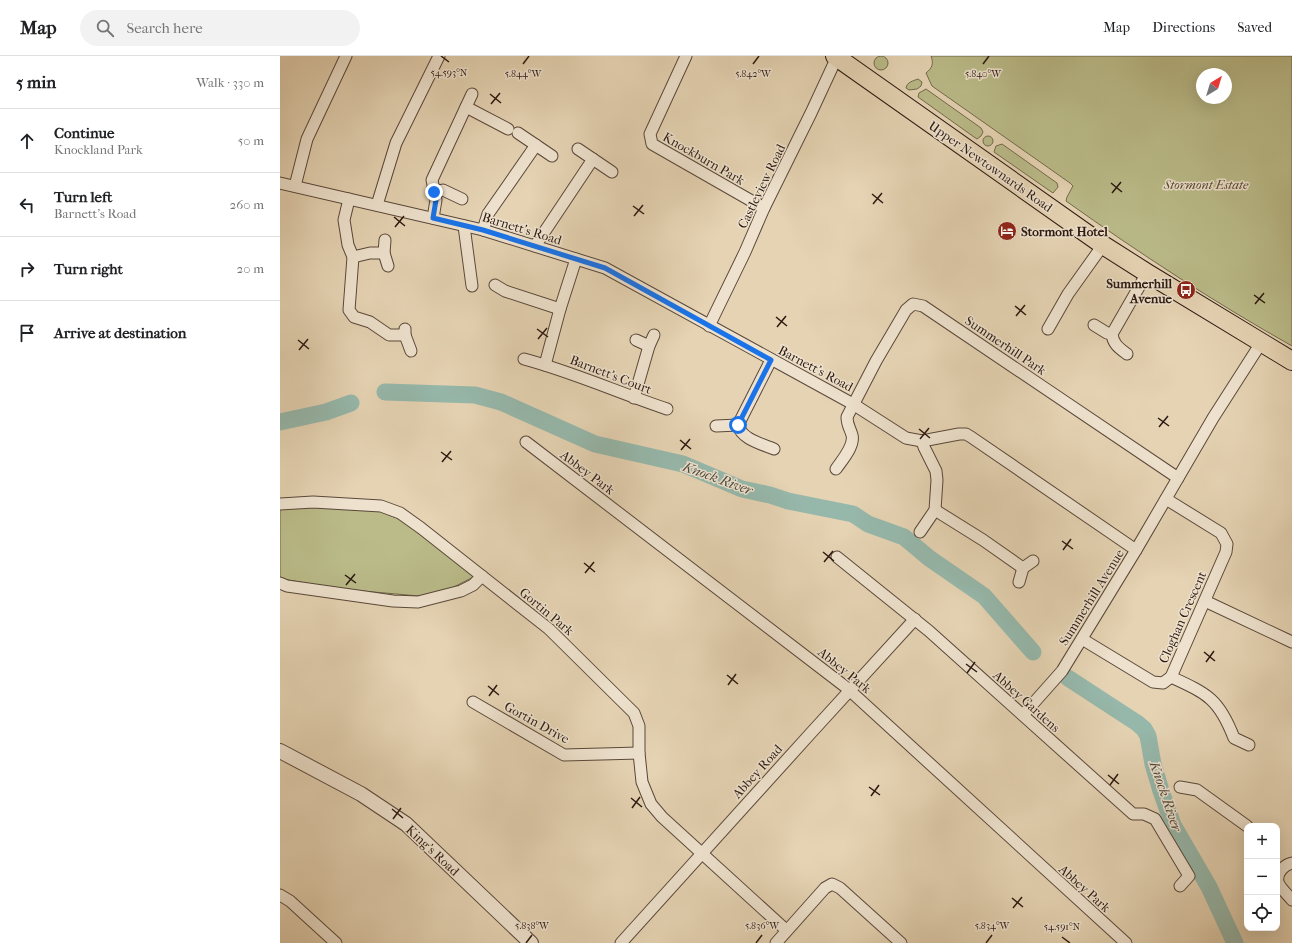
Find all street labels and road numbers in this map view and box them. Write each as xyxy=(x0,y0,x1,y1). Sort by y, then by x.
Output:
street label: Upper Newtownards Road xyxy=(926,118,1056,215)
street label: Knockburn Park xyxy=(660,129,747,188)
street label: Castleview Road xyxy=(735,141,789,231)
street label: Barnett's Road xyxy=(480,209,564,248)
street label: Summerhill Park xyxy=(962,313,1049,378)
street label: Barnett's Road xyxy=(776,342,856,395)
street label: Barnett's Court xyxy=(568,352,654,397)
street label: Abbey Park xyxy=(557,447,618,498)
street label: Summerhill Avenue xyxy=(1056,546,1127,648)
street label: Cloghan Crescent xyxy=(1155,569,1210,666)
street label: Gortin Park xyxy=(517,584,577,639)
street label: Abbey Park xyxy=(814,644,874,696)
street label: Abbey Gardens xyxy=(990,667,1063,735)
street label: Gortin Drive xyxy=(502,698,572,747)
street label: Abbey Road xyxy=(729,741,786,802)
street label: King's Road xyxy=(403,822,463,879)
street label: Abbey Park xyxy=(1055,861,1114,915)

